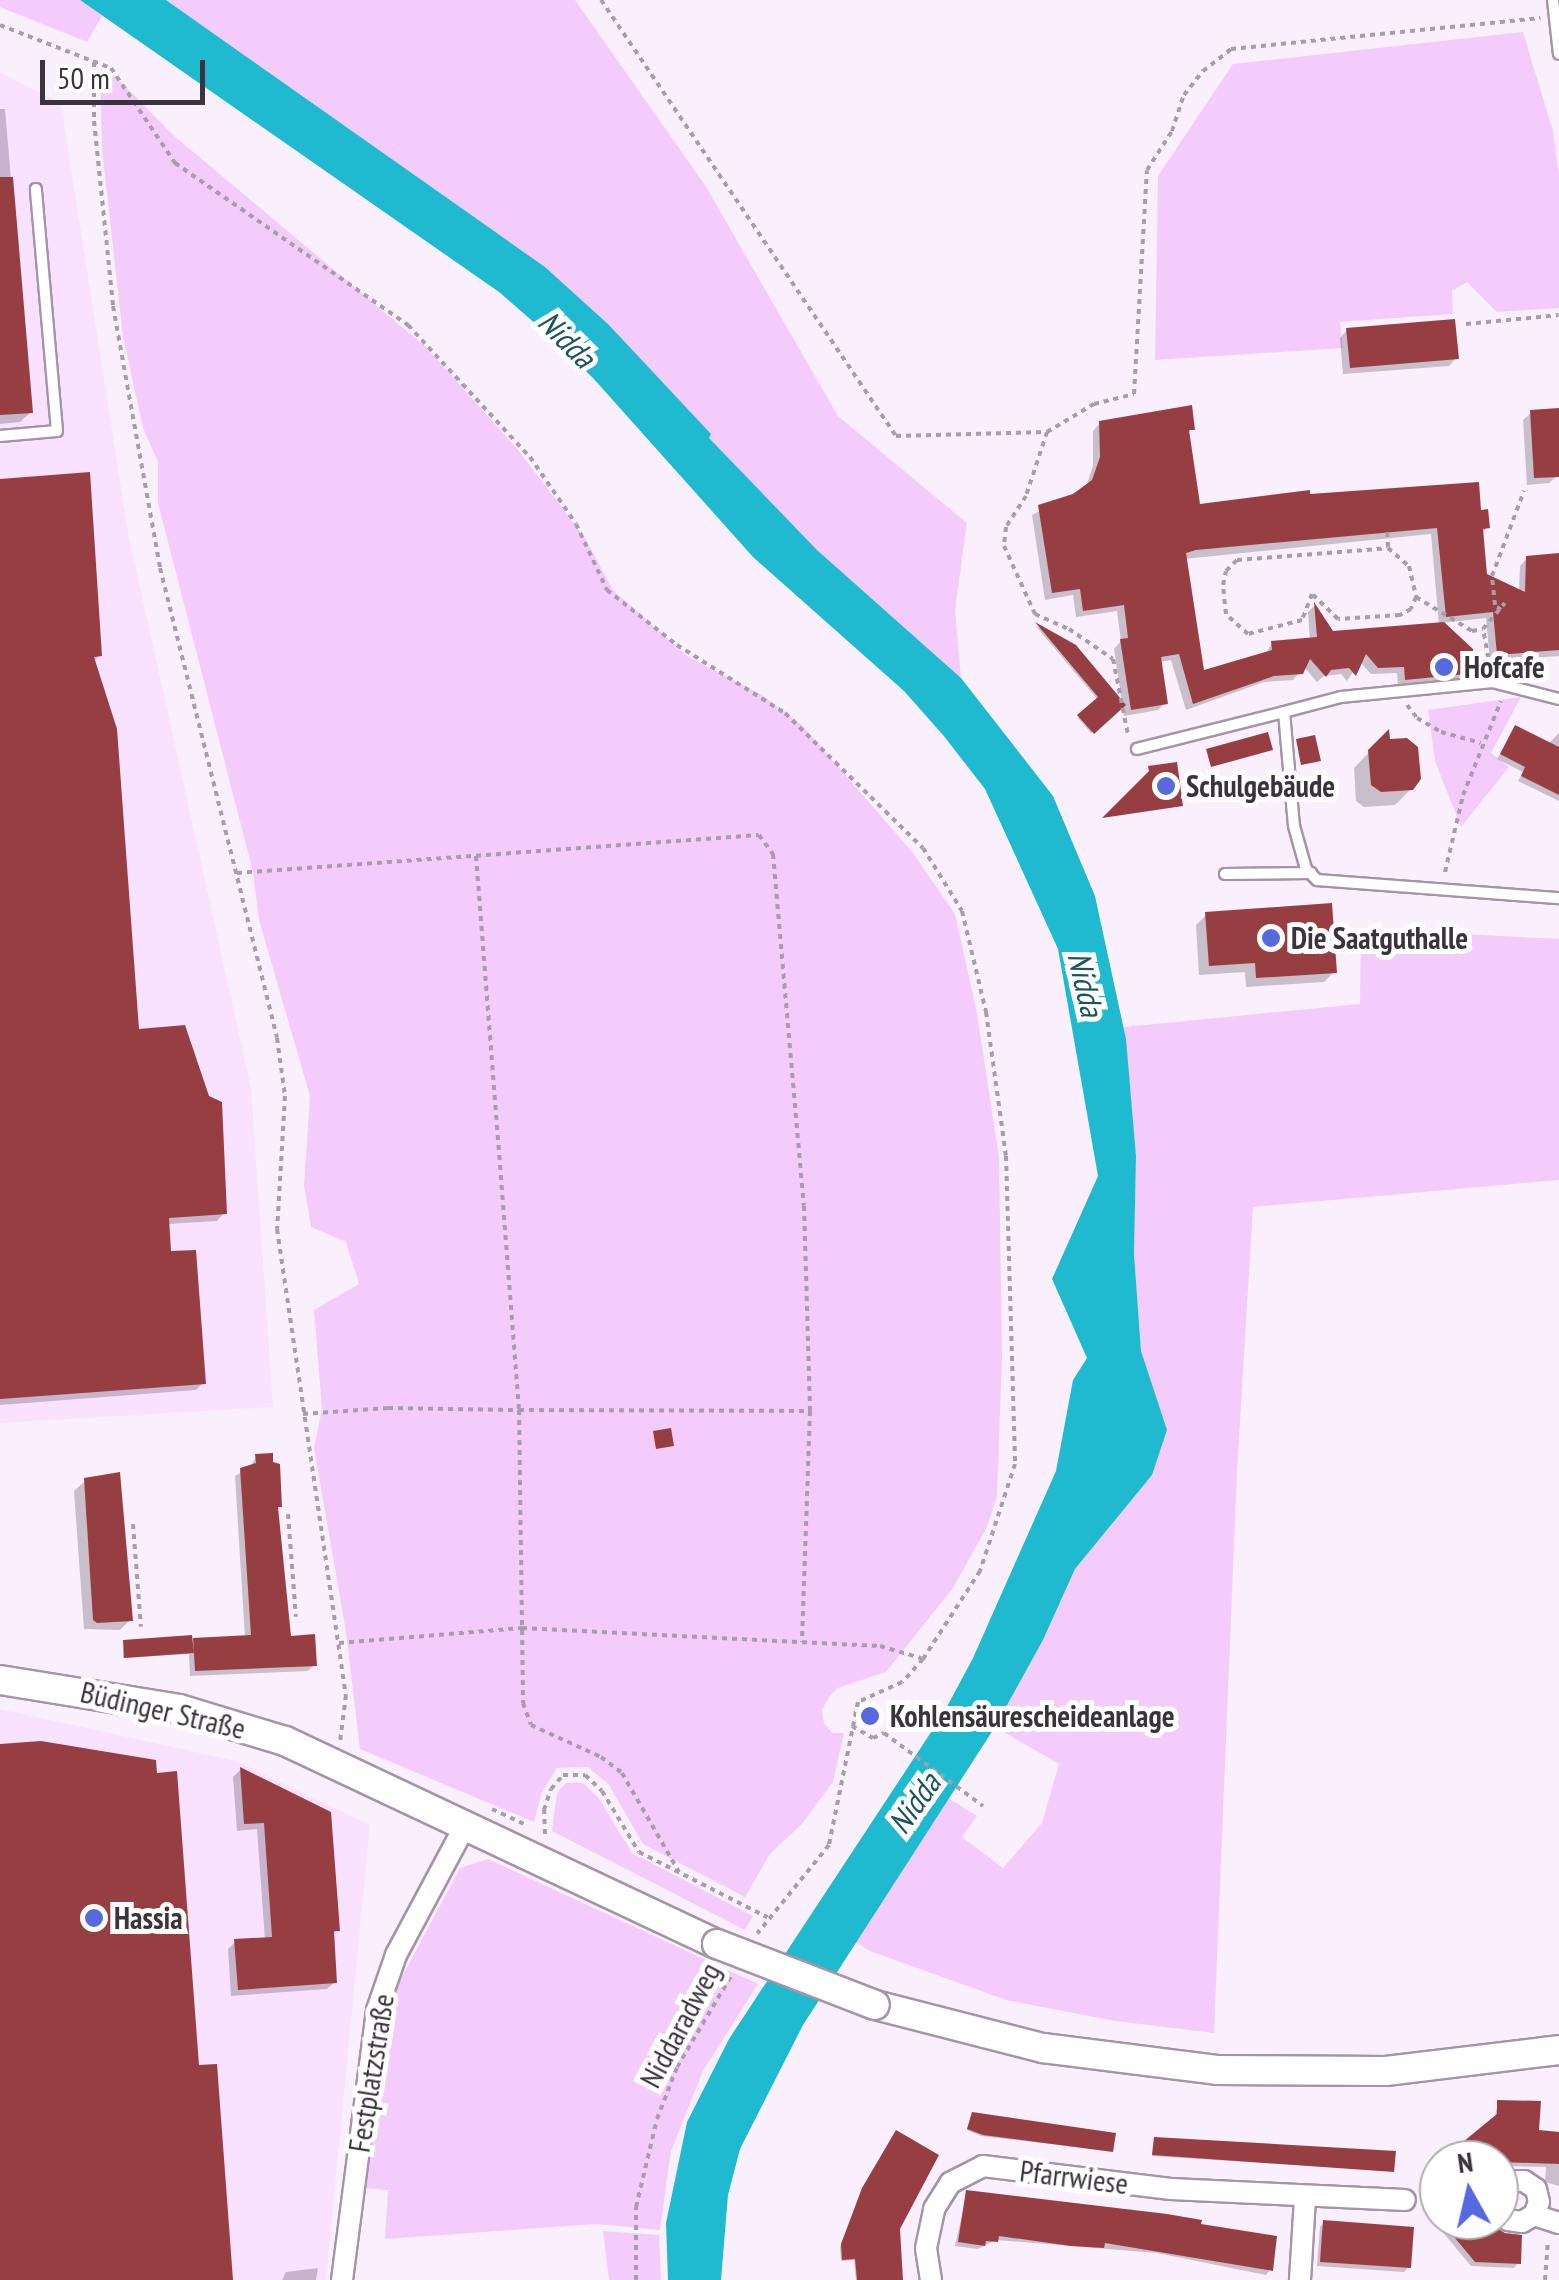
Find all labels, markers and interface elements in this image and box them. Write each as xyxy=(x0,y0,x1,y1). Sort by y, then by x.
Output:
scale bar xyxy=(45,40,210,102)
text: 50 m xyxy=(57,58,110,97)
water label: Nidda xyxy=(531,303,603,375)
place label: Hofcafe xyxy=(1464,649,1545,685)
marker: Hofcafe xyxy=(1433,656,1455,678)
place label: Schulgebäude xyxy=(1186,768,1335,804)
marker: Schulgebäude xyxy=(1155,775,1177,797)
place label: Die Saatguthalle xyxy=(1291,920,1468,956)
marker: Die Saatguthalle xyxy=(1260,927,1282,949)
water label: Nidda xyxy=(1060,948,1112,1020)
street label: Büdinger Straße xyxy=(77,1674,249,1746)
place label: Kohlensäurescheideanlage xyxy=(890,1698,1175,1734)
marker: Kohlensäurescheideanlage xyxy=(859,1705,881,1727)
water label: Nidda xyxy=(880,1765,948,1841)
place label: Hassia xyxy=(114,1900,183,1936)
marker: Hassia xyxy=(83,1907,105,1929)
street label: Niddaradweg xyxy=(632,1956,728,2094)
street label: Festplatzstraße xyxy=(341,1991,401,2155)
north arrow xyxy=(1419,2140,1519,2240)
text: N xyxy=(1455,2142,1475,2181)
street label: Pfarrwiese xyxy=(1018,2153,1130,2201)

